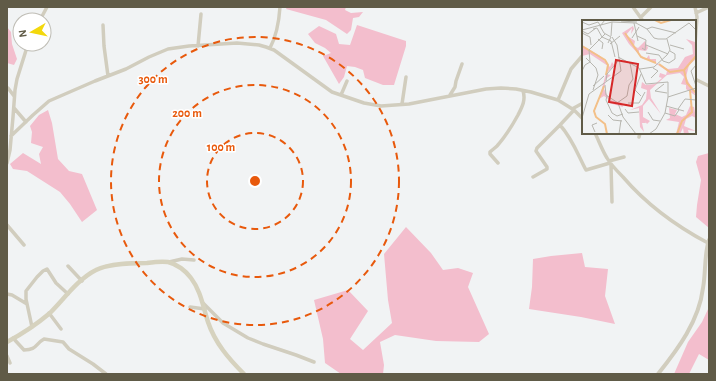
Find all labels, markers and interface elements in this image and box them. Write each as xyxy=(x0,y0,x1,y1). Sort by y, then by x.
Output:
north arrow xyxy=(12,12,52,52)
inset map xyxy=(582,20,696,134)
text: N xyxy=(17,29,29,38)
text: 300 m xyxy=(138,73,168,85)
text: 200 m xyxy=(172,107,202,119)
text: 100 m xyxy=(207,141,235,153)
centre of rings xyxy=(248,174,262,188)

